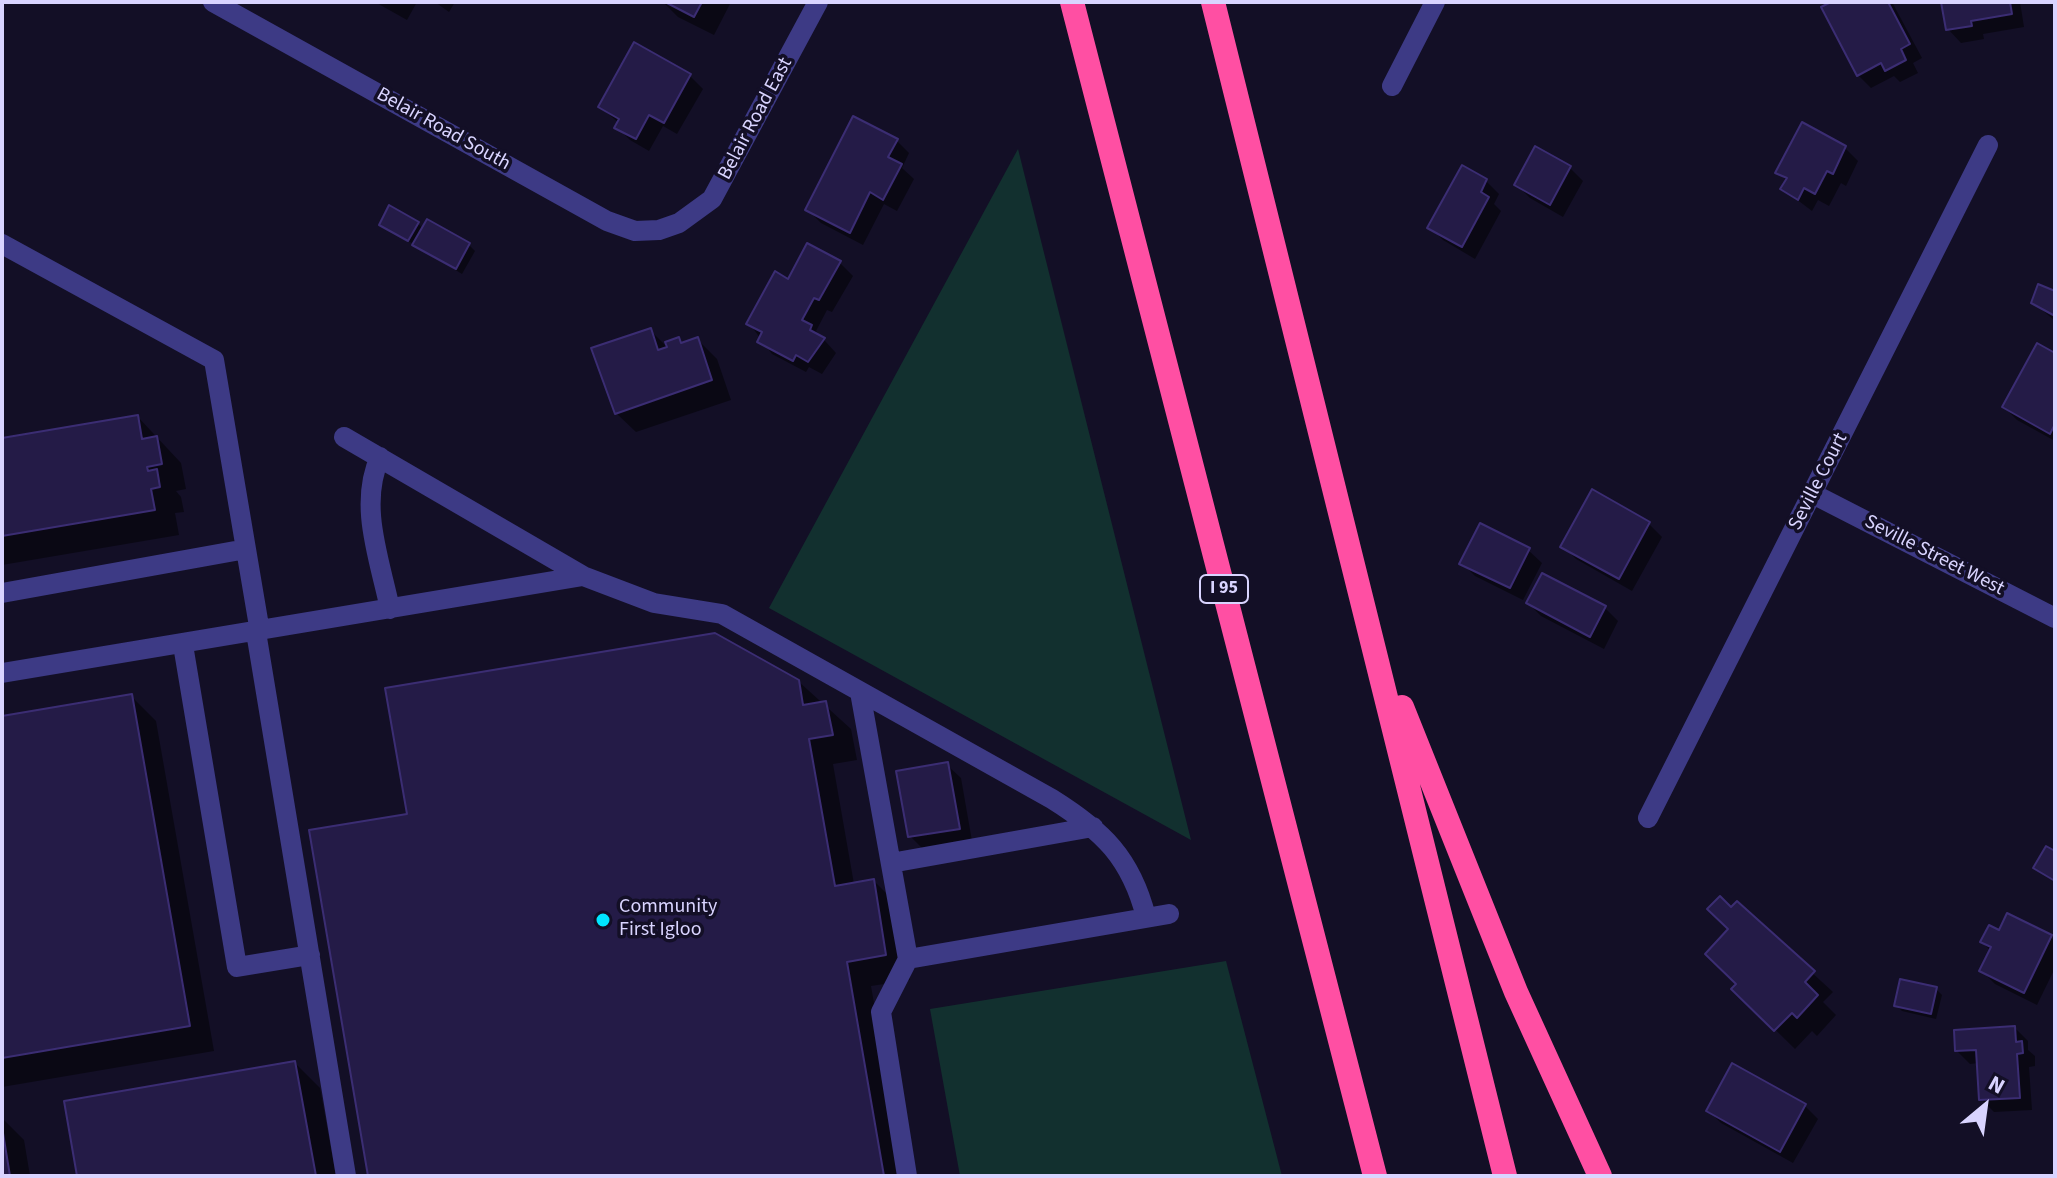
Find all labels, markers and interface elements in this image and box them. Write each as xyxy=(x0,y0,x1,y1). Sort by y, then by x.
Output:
street label: Belair Road East xyxy=(714,54,798,184)
street label: Belair Road South xyxy=(372,83,514,177)
street label: Seville Court xyxy=(1784,429,1854,535)
street label: Seville Street West xyxy=(1860,510,2008,602)
road number: I 95 xyxy=(1200,575,1248,603)
place label: Community First Igloo xyxy=(619,896,717,943)
marker: Community First Igloo xyxy=(594,911,612,929)
north arrow xyxy=(1945,1066,2025,1146)
text: N xyxy=(1982,1067,2011,1103)

